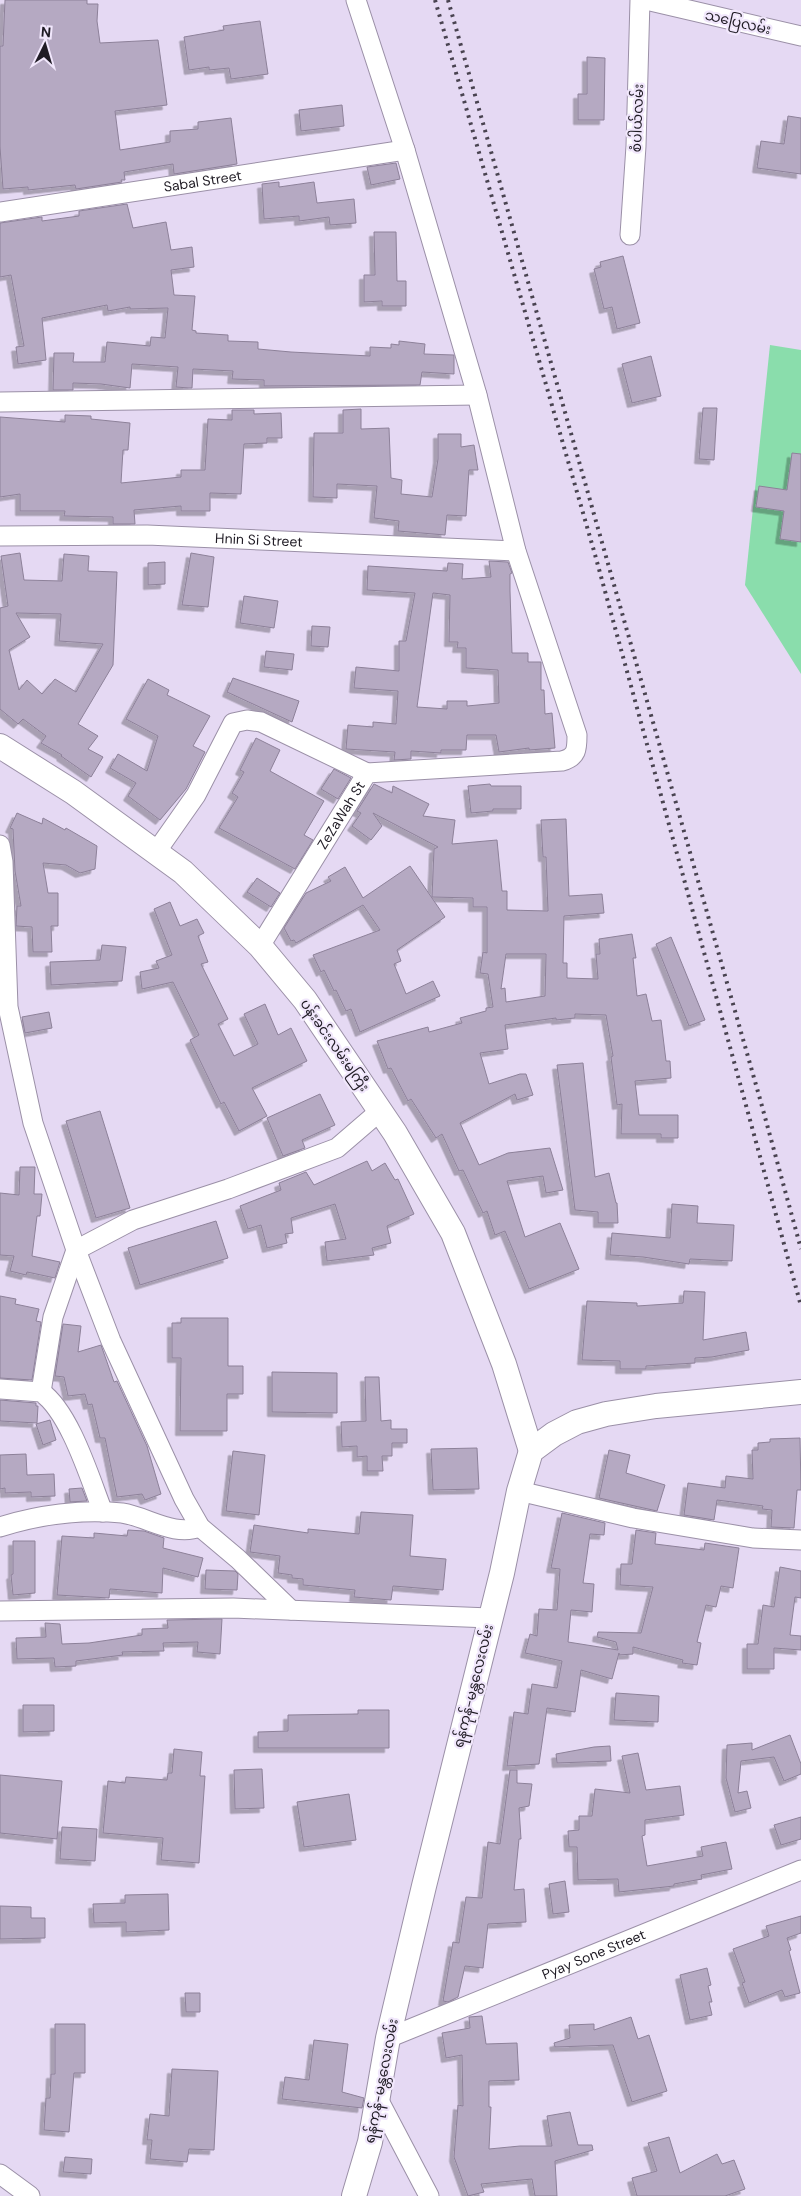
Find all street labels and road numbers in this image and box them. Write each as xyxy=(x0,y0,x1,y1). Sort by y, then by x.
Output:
street label: သပြေလမ်း xyxy=(703,5,773,41)
street label: စံပါယ်လမ်း xyxy=(626,83,647,153)
street label: Sabal Street xyxy=(162,166,243,196)
street label: Hnin Si Street xyxy=(215,529,303,551)
street label: ZeZaWah St xyxy=(313,778,369,852)
street label: ပန်းခင်းလမ်းမကြီး xyxy=(294,995,374,1097)
street label: ရန်ကုန်-မန္တလေးလမ်း xyxy=(448,1622,500,1750)
street label: Pyay Sone Street xyxy=(539,1925,648,1983)
street label: ရန်ကုန်-မန္တလေးလမ်း xyxy=(359,2017,405,2145)

